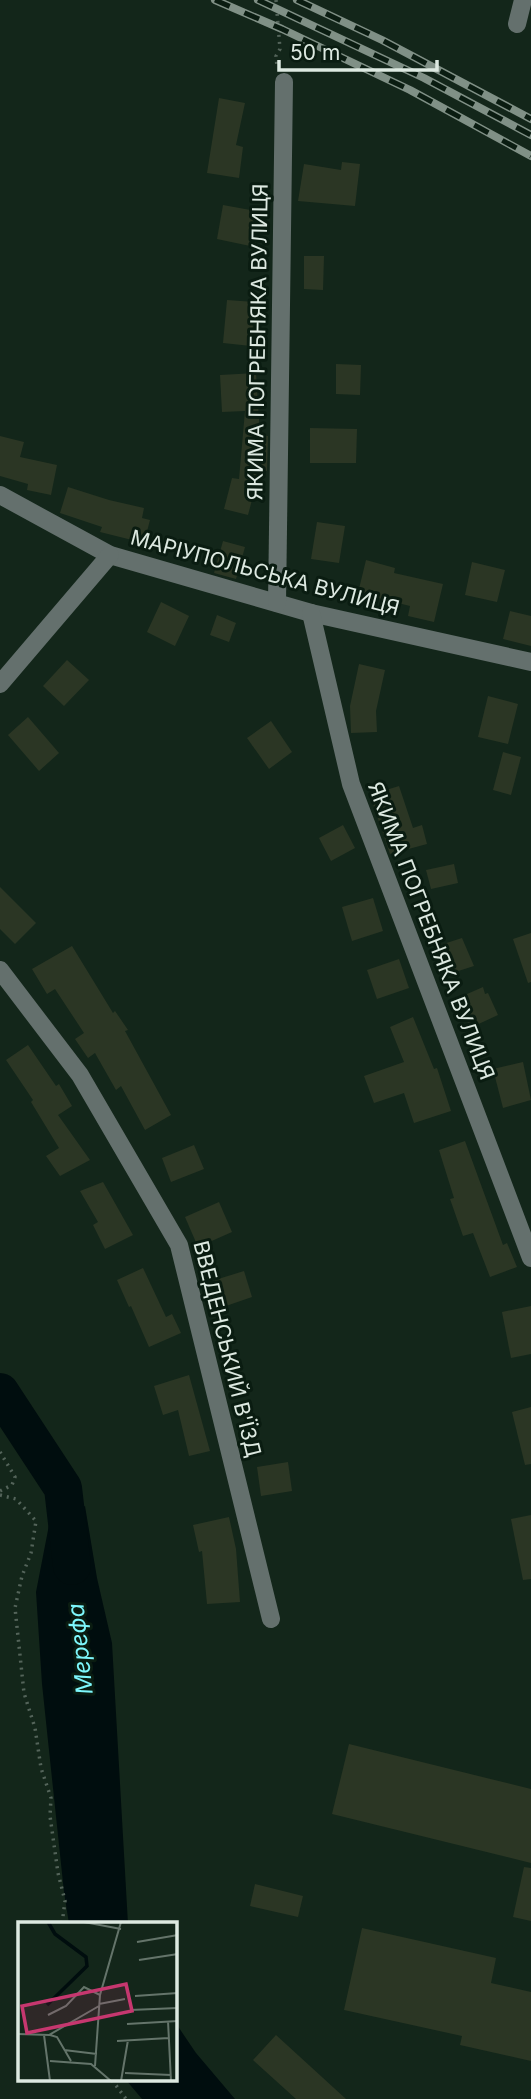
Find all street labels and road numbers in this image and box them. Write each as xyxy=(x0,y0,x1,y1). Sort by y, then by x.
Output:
street label: ЯКИМА ПОГРЕБНЯКА ВУЛИЦЯ xyxy=(242,183,273,501)
street label: МАРІУПОЛЬСЬКА ВУЛИЦЯ xyxy=(128,525,402,620)
street label: ЯКИМА ПОГРЕБНЯКА ВУЛИЦЯ xyxy=(363,778,500,1083)
street label: ВВЕДЕНСЬКИЙ В'ЇЗД xyxy=(188,1238,267,1460)

